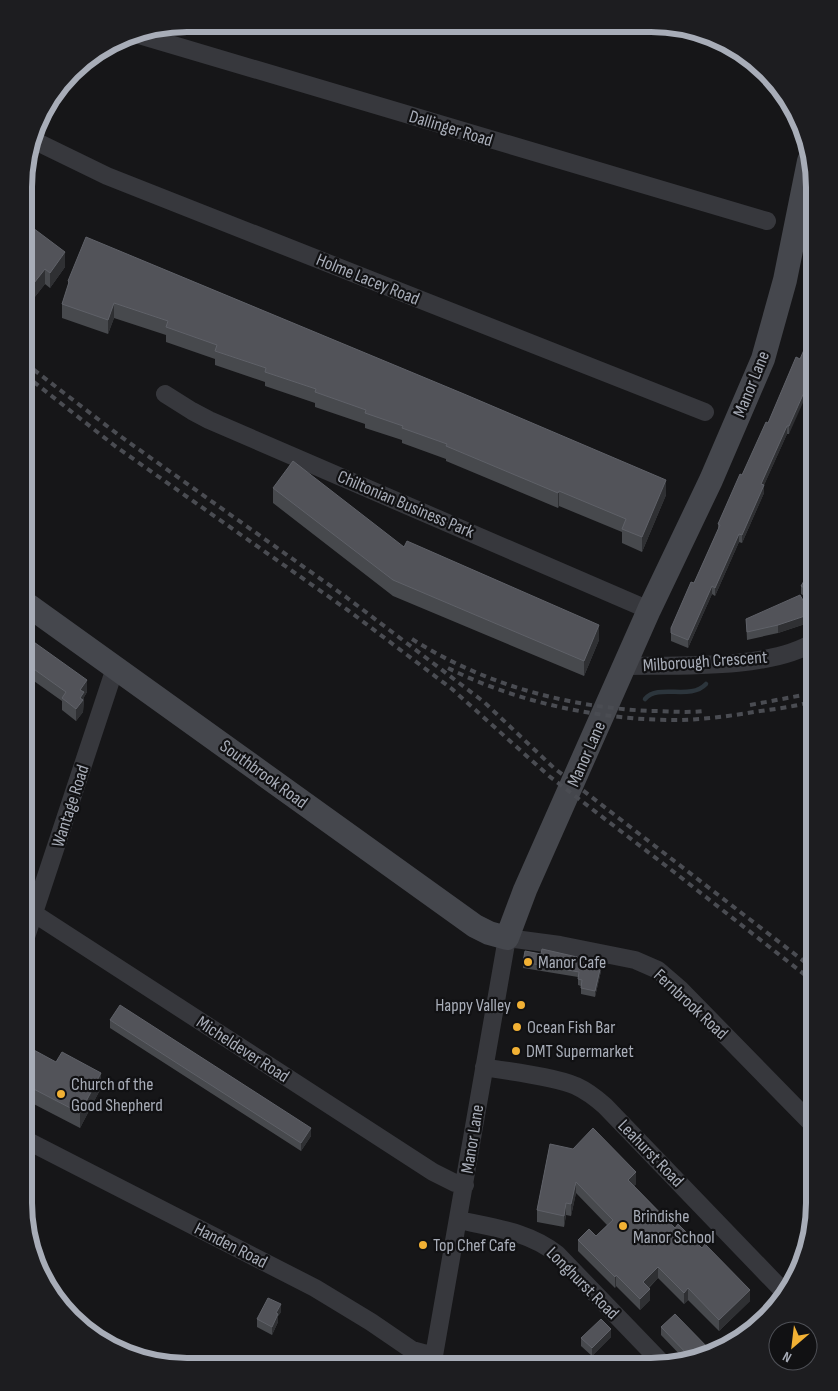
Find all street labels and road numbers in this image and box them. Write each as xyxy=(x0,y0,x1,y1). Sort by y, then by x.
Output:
street label: Dallinger Road xyxy=(407,106,495,151)
street label: Holme Lacey Road xyxy=(313,249,422,310)
street label: Manor Lane xyxy=(729,348,774,420)
street label: Chiltonian Business Park xyxy=(334,466,478,543)
street label: Milborough Crescent xyxy=(642,647,769,676)
street label: Manor Lane xyxy=(563,718,610,790)
street label: Southbrook Road xyxy=(216,736,312,813)
street label: Wantage Road xyxy=(47,762,94,850)
street label: Fernbrook Road xyxy=(649,965,732,1044)
street label: Micheldever Road xyxy=(192,1012,293,1087)
street label: Manor Lane xyxy=(457,1103,488,1175)
street label: Leahurst Road xyxy=(613,1115,688,1191)
street label: Handen Road xyxy=(191,1218,271,1273)
street label: Longhurst Road xyxy=(542,1243,623,1324)

